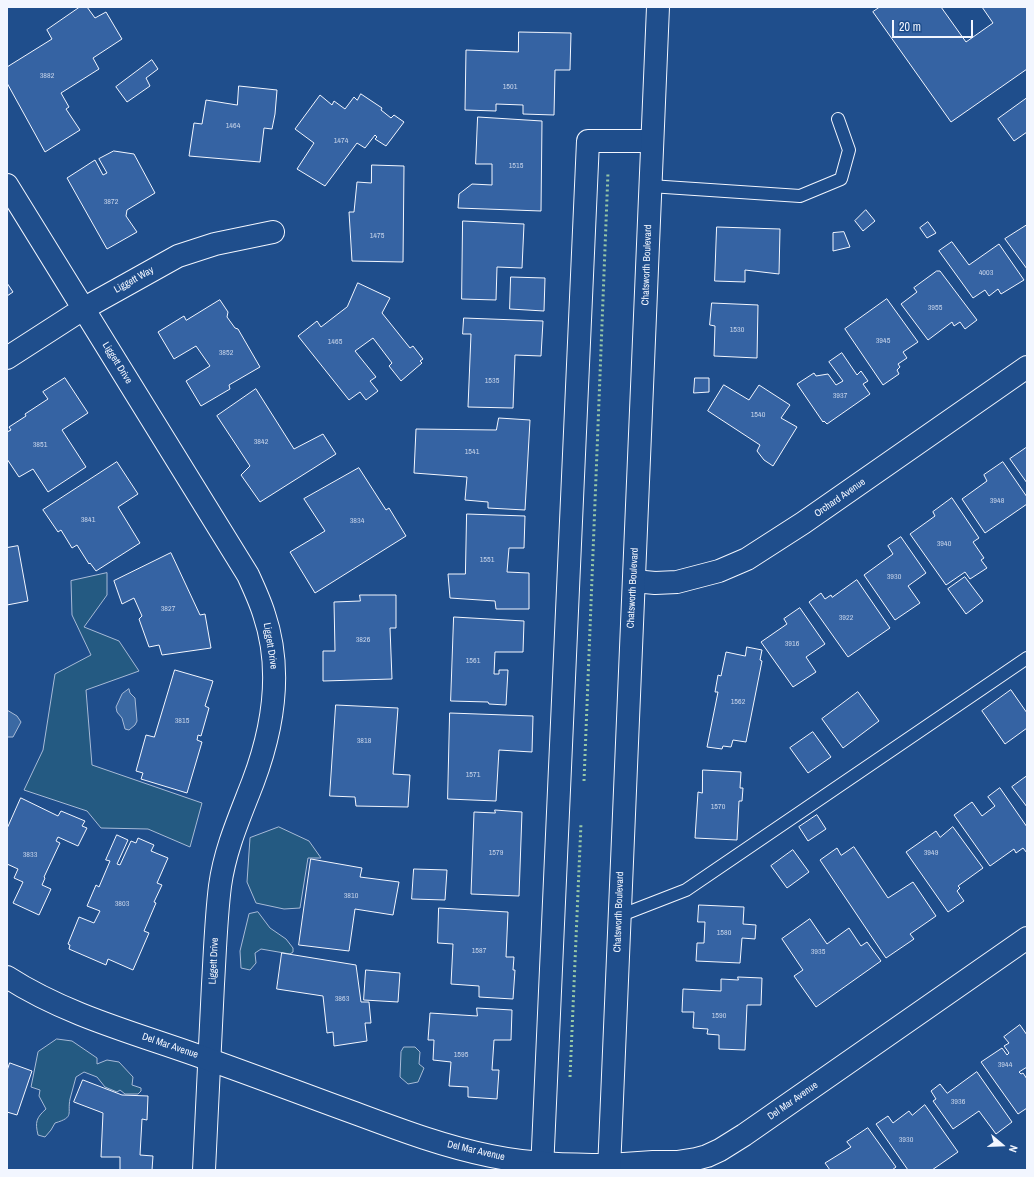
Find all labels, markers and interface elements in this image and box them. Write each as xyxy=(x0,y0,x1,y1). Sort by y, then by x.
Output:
scale bar xyxy=(894,12,975,38)
text: 20 m xyxy=(899,19,921,35)
house number: 3882 xyxy=(40,71,54,81)
house number: 1501 xyxy=(503,82,517,92)
house number: 1464 xyxy=(226,121,240,131)
house number: 1474 xyxy=(334,136,348,146)
house number: 1515 xyxy=(509,161,523,171)
house number: 3872 xyxy=(104,197,118,207)
street label: Chatsworth Boulevard xyxy=(640,224,654,306)
house number: 1475 xyxy=(370,231,384,241)
street label: Liggett Way xyxy=(112,264,156,296)
house number: 4003 xyxy=(979,268,993,278)
house number: 3955 xyxy=(928,303,942,313)
house number: 1530 xyxy=(730,325,744,335)
house number: 3945 xyxy=(876,336,890,346)
house number: 1465 xyxy=(328,337,342,347)
street label: Liggett Drive xyxy=(99,340,135,386)
house number: 3852 xyxy=(219,348,233,358)
house number: 1535 xyxy=(485,376,499,386)
house number: 3937 xyxy=(833,391,847,401)
house number: 1540 xyxy=(751,410,765,420)
house number: 3842 xyxy=(254,437,268,447)
house number: 3851 xyxy=(33,440,47,450)
house number: 1541 xyxy=(465,447,479,457)
street label: Orchard Avenue xyxy=(812,476,868,520)
house number: 3948 xyxy=(990,496,1004,506)
house number: 3841 xyxy=(81,515,95,525)
house number: 3834 xyxy=(350,516,364,526)
house number: 3940 xyxy=(937,539,951,549)
street label: Chatsworth Boulevard xyxy=(625,547,641,629)
house number: 1551 xyxy=(480,555,494,565)
house number: 3930 xyxy=(887,572,901,582)
house number: 3827 xyxy=(161,604,175,614)
house number: 3922 xyxy=(839,613,853,623)
street label: Liggett Drive xyxy=(260,622,280,670)
house number: 3826 xyxy=(356,635,370,645)
house number: 3916 xyxy=(785,639,799,649)
house number: 1561 xyxy=(466,656,480,666)
house number: 1562 xyxy=(731,697,745,707)
house number: 3815 xyxy=(175,716,189,726)
house number: 3818 xyxy=(357,736,371,746)
house number: 1571 xyxy=(466,770,480,780)
house number: 1570 xyxy=(711,802,725,812)
house number: 1579 xyxy=(489,848,503,858)
house number: 3949 xyxy=(924,848,938,858)
house number: 3833 xyxy=(23,850,37,860)
street label: Chatsworth Boulevard xyxy=(612,871,626,953)
house number: 3810 xyxy=(344,891,358,901)
house number: 3803 xyxy=(115,899,129,909)
house number: 1580 xyxy=(717,928,731,938)
street label: Liggett Drive xyxy=(207,937,221,985)
house number: 1587 xyxy=(472,946,486,956)
house number: 3935 xyxy=(811,947,825,957)
house number: 3863 xyxy=(335,994,349,1004)
house number: 1590 xyxy=(712,1011,726,1021)
street label: Del Mar Avenue xyxy=(140,1031,200,1061)
house number: 1595 xyxy=(454,1050,468,1060)
house number: 3944 xyxy=(998,1060,1012,1070)
street label: Del Mar Avenue xyxy=(766,1079,820,1123)
house number: 3936 xyxy=(951,1097,965,1107)
north arrow xyxy=(982,1125,1022,1165)
house number: 3930 xyxy=(899,1135,913,1145)
street label: Del Mar Avenue xyxy=(446,1139,506,1163)
text: N xyxy=(1006,1144,1021,1154)

